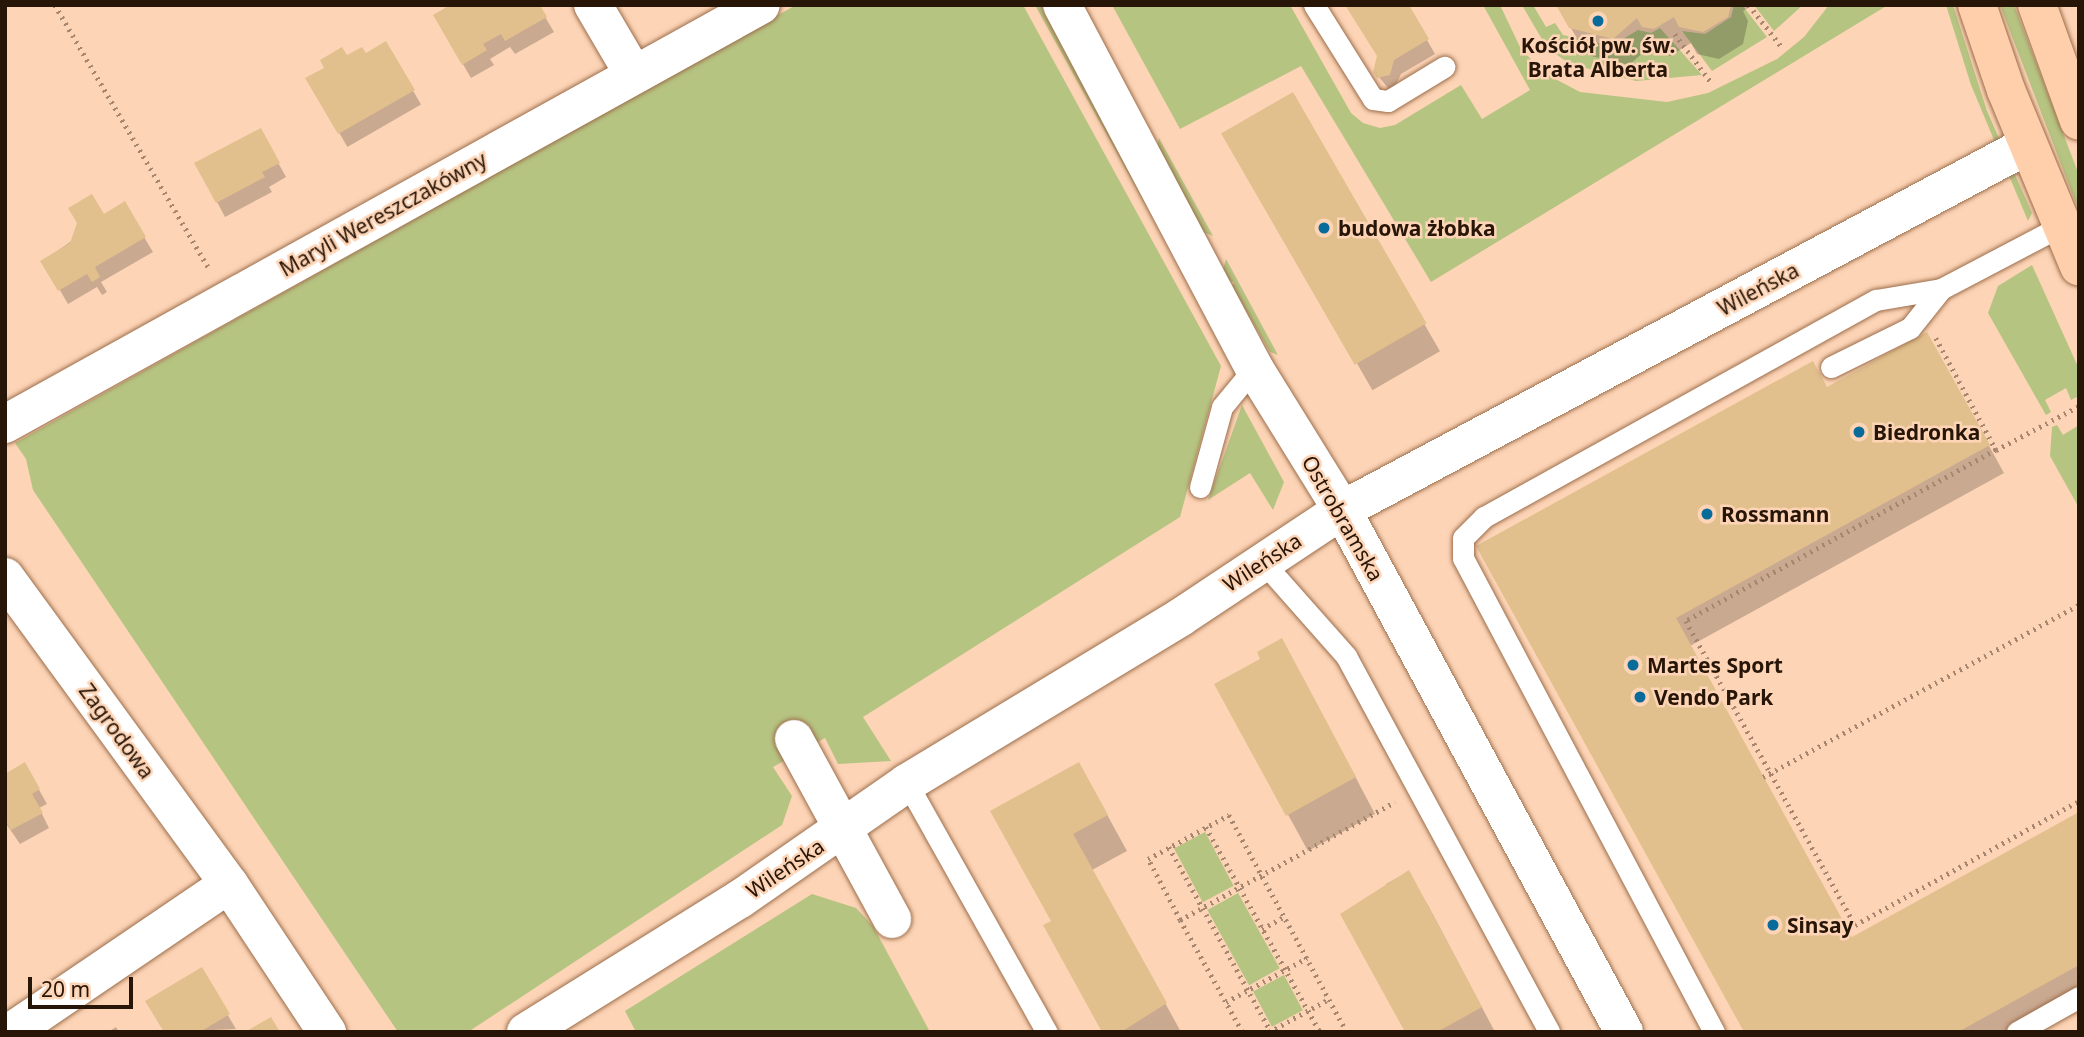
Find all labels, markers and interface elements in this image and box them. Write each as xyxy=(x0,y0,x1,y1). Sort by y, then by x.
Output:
marker: Kościół pw. św. Brata Alberta xyxy=(1590,13,1606,29)
place label: Kościół pw. św. Brata Alberta xyxy=(1521,32,1675,82)
street label: Maryli Wereszczakówny xyxy=(275,147,491,281)
place label: budowa żłobka xyxy=(1338,215,1496,241)
marker: budowa żłobka xyxy=(1316,220,1332,236)
street label: Wileńska xyxy=(1713,257,1803,321)
place label: Biedronka xyxy=(1873,419,1980,445)
marker: Biedronka xyxy=(1851,424,1867,440)
street label: Ostrobramska xyxy=(1297,451,1389,585)
place label: Rossmann xyxy=(1721,501,1829,527)
marker: Rossmann xyxy=(1699,506,1715,522)
street label: Wileńska xyxy=(1218,527,1306,597)
place label: Martes Sport xyxy=(1647,652,1783,678)
marker: Martes Sport xyxy=(1625,657,1641,673)
street label: Zagrodowa xyxy=(74,679,160,783)
place label: Vendo Park xyxy=(1654,684,1773,710)
marker: Vendo Park xyxy=(1632,689,1648,705)
street label: Wileńska xyxy=(741,833,829,903)
place label: Sinsay xyxy=(1787,912,1854,938)
marker: Sinsay xyxy=(1765,917,1781,933)
scale bar xyxy=(32,964,136,1008)
text: 20 m xyxy=(41,975,90,1003)

